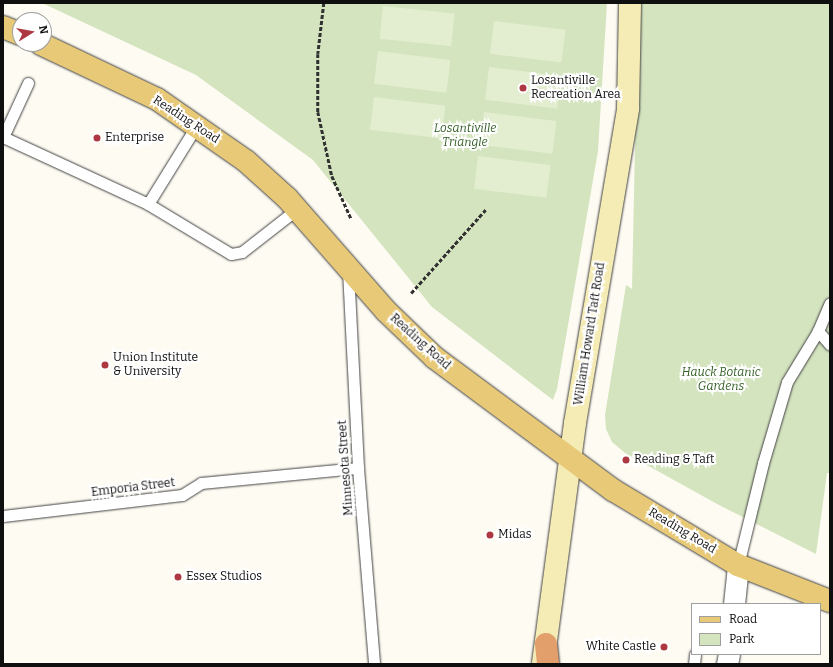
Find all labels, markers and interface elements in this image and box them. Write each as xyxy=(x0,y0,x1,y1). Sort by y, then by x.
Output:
north arrow xyxy=(12,12,52,52)
text: N xyxy=(36,24,50,35)
place label: Losantiville Recreation Area xyxy=(531,74,621,102)
marker: Losantiville Recreation Area xyxy=(518,83,528,93)
street label: Reading Road xyxy=(150,93,222,147)
park label: Losantiville Triangle xyxy=(434,122,496,150)
place label: Enterprise xyxy=(105,131,164,145)
marker: Enterprise xyxy=(92,133,102,143)
street label: William Howard Taft Road xyxy=(572,261,608,407)
street label: Reading Road xyxy=(387,311,453,373)
place label: Union Institute & University xyxy=(113,351,198,379)
marker: Union Institute & University xyxy=(100,360,110,370)
park label: Hauck Botanic Gardens xyxy=(681,366,761,394)
street label: Minnesota Street xyxy=(335,420,357,516)
place label: Reading & Taft xyxy=(634,453,714,467)
marker: Reading & Taft xyxy=(621,455,631,465)
street label: Emporia Street xyxy=(90,476,176,500)
street label: Reading Road xyxy=(646,505,718,557)
place label: Midas xyxy=(498,528,532,542)
marker: Midas xyxy=(485,530,495,540)
place label: Essex Studios xyxy=(186,570,262,584)
marker: Essex Studios xyxy=(173,572,183,582)
legend xyxy=(691,603,821,655)
text: Road xyxy=(729,612,757,626)
text: Park xyxy=(729,632,754,646)
place label: White Castle xyxy=(586,640,656,654)
marker: White Castle xyxy=(659,642,669,652)

